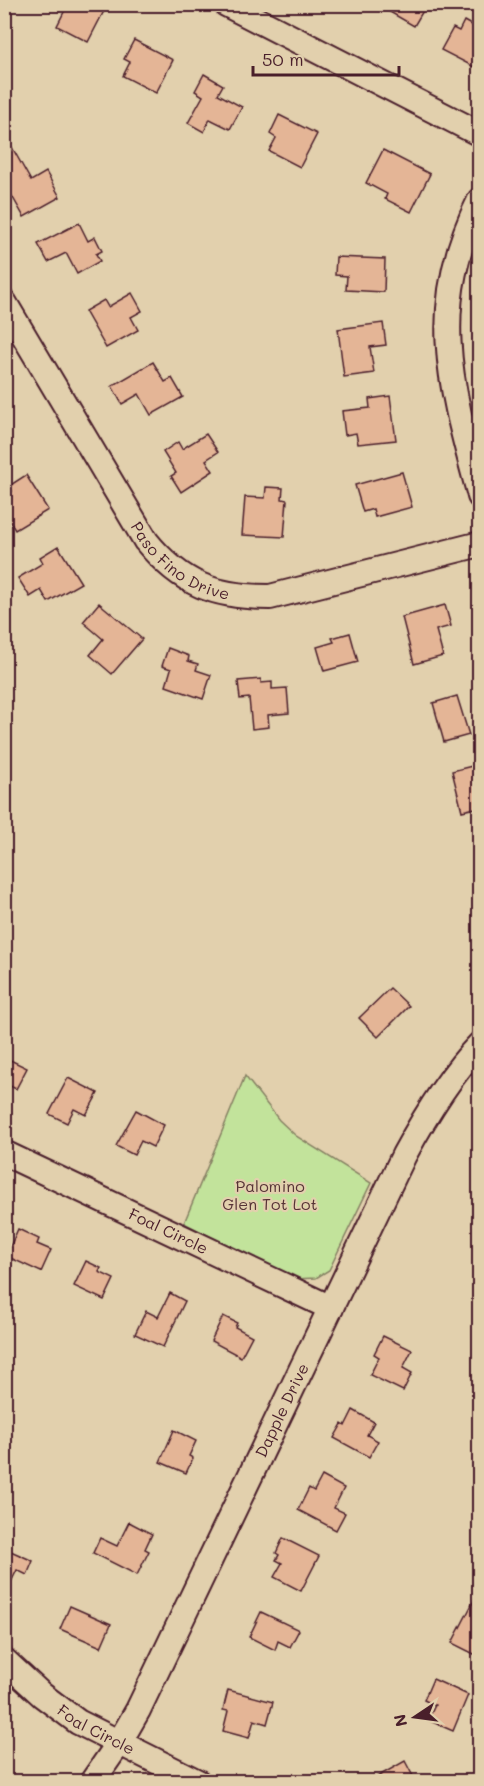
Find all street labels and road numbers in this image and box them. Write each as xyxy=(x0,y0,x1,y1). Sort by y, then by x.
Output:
street label: Paso Fino Drive xyxy=(127,517,231,604)
street label: Foal Circle xyxy=(126,1203,212,1258)
street label: Dapple Drive xyxy=(250,1359,313,1461)
street label: Foal Circle xyxy=(53,1699,138,1759)

